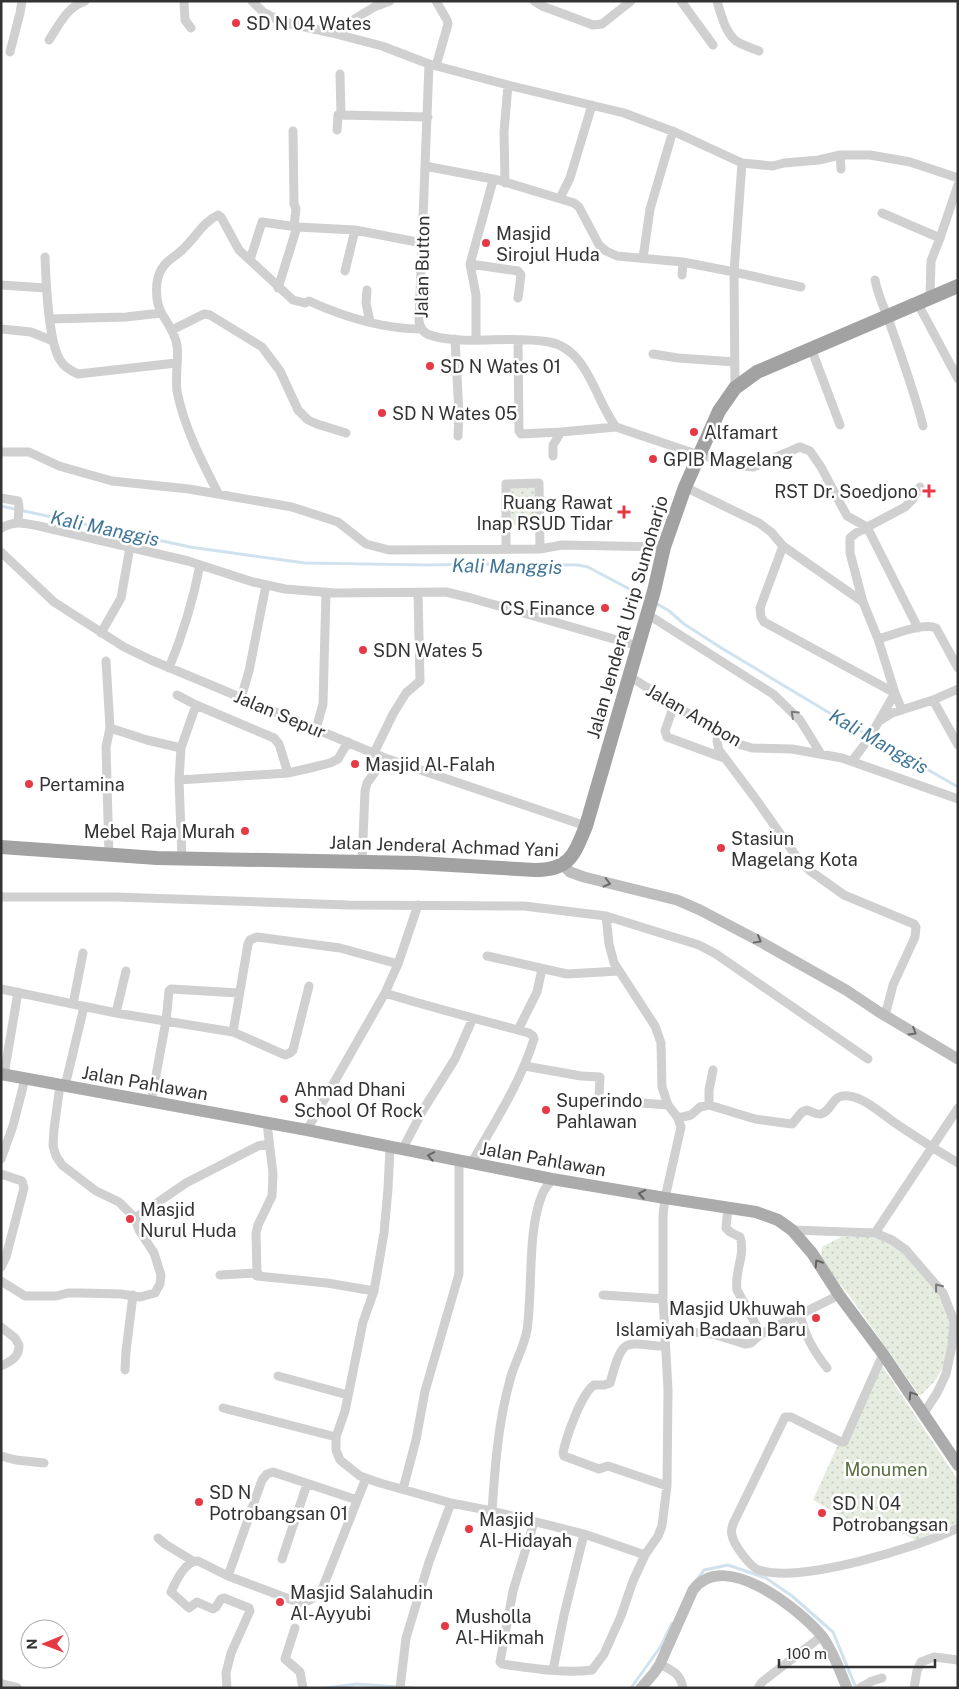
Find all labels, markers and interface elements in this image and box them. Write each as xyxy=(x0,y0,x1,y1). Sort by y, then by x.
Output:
place label: SD N 04 Wates xyxy=(246,13,371,34)
marker: SD N 04 Wates xyxy=(230,17,242,29)
street label: Jalan Button xyxy=(411,215,433,319)
place label: Masjid Sirojul Huda xyxy=(496,223,600,265)
marker: Masjid Sirojul Huda xyxy=(480,237,492,249)
place label: SD N Wates 01 xyxy=(440,356,561,377)
marker: SD N Wates 01 xyxy=(424,360,436,372)
place label: SD N Wates 05 xyxy=(392,403,517,424)
marker: SD N Wates 05 xyxy=(376,407,388,419)
place label: Alfamart xyxy=(704,422,778,443)
marker: Alfamart xyxy=(688,426,700,438)
place label: GPIB Magelang xyxy=(663,449,793,470)
marker: GPIB Magelang xyxy=(647,453,659,465)
place label: RST Dr. Soedjono xyxy=(774,481,918,502)
marker: RST Dr. Soedjono xyxy=(922,484,936,498)
place label: Ruang Rawat Inap RSUD Tidar xyxy=(476,492,613,534)
street label: Jalan Jenderal Urip Sumoharjo xyxy=(582,493,672,741)
marker: Ruang Rawat Inap RSUD Tidar xyxy=(617,505,631,519)
water label: Kali Manggis xyxy=(49,506,161,550)
water label: Kali Manggis xyxy=(452,554,562,578)
place label: CS Finance xyxy=(500,598,595,619)
marker: CS Finance xyxy=(599,602,611,614)
place label: SDN Wates 5 xyxy=(373,640,483,661)
marker: SDN Wates 5 xyxy=(357,644,369,656)
street label: Jalan Ambon xyxy=(643,679,745,751)
street label: Jalan Sepur xyxy=(231,685,329,743)
water label: Kali Manggis xyxy=(826,704,932,778)
one-way arrow xyxy=(790,711,799,720)
place label: Masjid Al-Falah xyxy=(365,754,495,775)
marker: Masjid Al-Falah xyxy=(349,758,361,770)
place label: Pertamina xyxy=(39,774,125,795)
marker: Pertamina xyxy=(23,778,35,790)
place label: Mebel Raja Murah xyxy=(84,821,235,842)
marker: Mebel Raja Murah xyxy=(239,825,251,837)
place label: Stasiun Magelang Kota xyxy=(731,828,858,870)
street label: Jalan Jenderal Achmad Yani xyxy=(329,831,559,861)
marker: Stasiun Magelang Kota xyxy=(715,842,727,854)
one-way arrow xyxy=(603,877,612,888)
one-way arrow xyxy=(753,934,762,944)
one-way arrow xyxy=(907,1026,916,1036)
street label: Jalan Pahlawan xyxy=(80,1062,210,1104)
place label: Ahmad Dhani School Of Rock xyxy=(294,1079,423,1121)
place label: Superindo Pahlawan xyxy=(556,1090,642,1132)
marker: Ahmad Dhani School Of Rock xyxy=(278,1093,290,1105)
marker: Superindo Pahlawan xyxy=(540,1104,552,1116)
street label: Jalan Pahlawan xyxy=(478,1138,608,1180)
one-way arrow xyxy=(426,1151,435,1161)
one-way arrow xyxy=(638,1190,647,1200)
place label: Masjid Nurul Huda xyxy=(140,1199,237,1241)
marker: Masjid Nurul Huda xyxy=(124,1213,136,1225)
one-way arrow xyxy=(815,1259,824,1268)
one-way arrow xyxy=(936,1284,944,1293)
place label: Masjid Ukhuwah Islamiyah Badaan Baru xyxy=(615,1298,806,1340)
marker: Masjid Ukhuwah Islamiyah Badaan Baru xyxy=(810,1312,822,1324)
one-way arrow xyxy=(908,1391,918,1400)
park label: Monumen xyxy=(844,1459,928,1480)
place label: SD N Potrobangsan 01 xyxy=(209,1482,348,1524)
place label: SD N 04 Potrobangsan xyxy=(832,1493,948,1535)
marker: SD N Potrobangsan 01 xyxy=(193,1496,205,1508)
marker: SD N 04 Potrobangsan xyxy=(816,1507,828,1519)
place label: Masjid Al-Hidayah xyxy=(479,1509,572,1551)
marker: Masjid Al-Hidayah xyxy=(463,1523,475,1535)
place label: Masjid Salahudin Al-Ayyubi xyxy=(290,1582,433,1624)
marker: Masjid Salahudin Al-Ayyubi xyxy=(274,1596,286,1608)
place label: Musholla Al-Hikmah xyxy=(455,1606,544,1648)
north arrow xyxy=(20,1619,70,1669)
marker: Musholla Al-Hikmah xyxy=(439,1620,451,1632)
scale bar xyxy=(779,1636,935,1668)
text: N xyxy=(24,1639,40,1650)
text: 100 m xyxy=(786,1645,827,1662)

